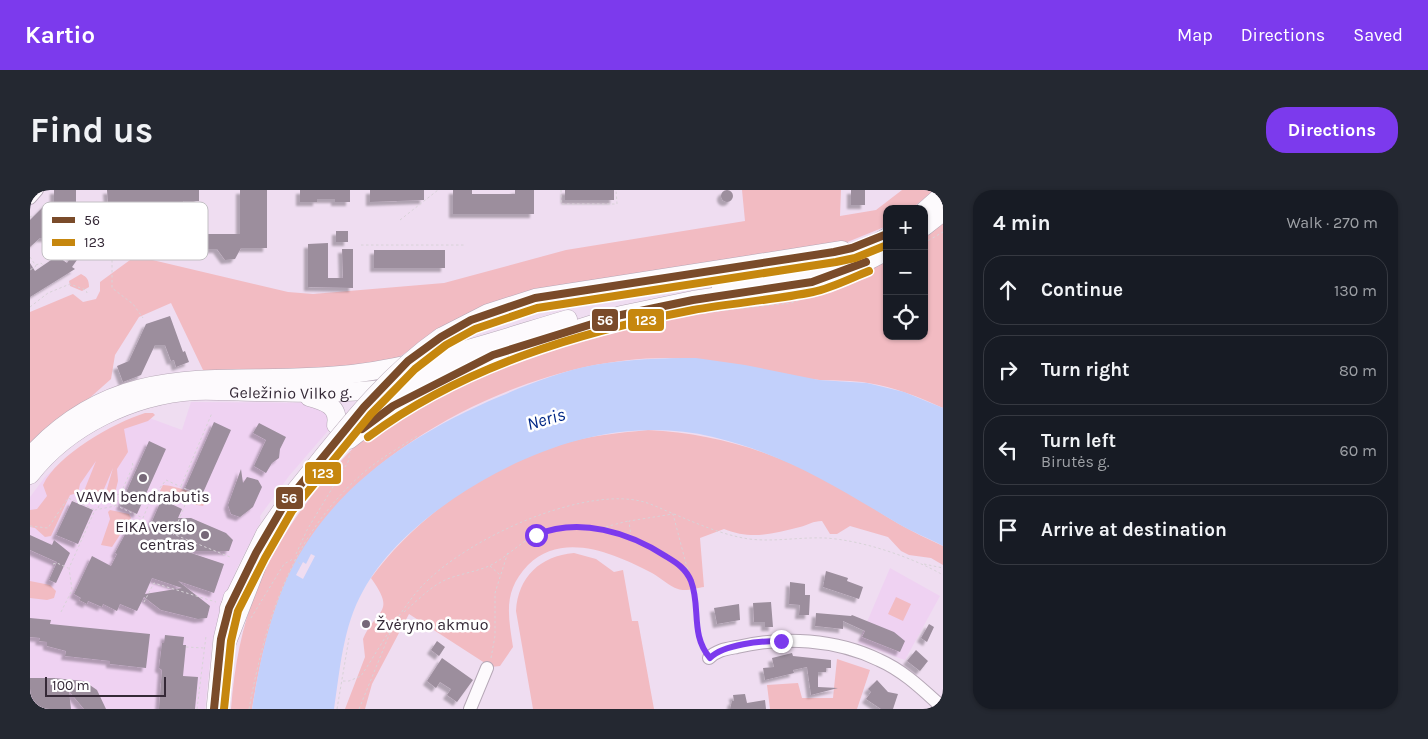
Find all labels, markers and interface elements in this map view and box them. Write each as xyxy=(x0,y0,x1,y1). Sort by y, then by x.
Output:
text: Kartio xyxy=(25,21,95,49)
text: Map xyxy=(1177,24,1213,46)
text: Directions xyxy=(1241,24,1325,46)
text: Saved xyxy=(1353,24,1403,46)
button: Directions xyxy=(1266,107,1398,153)
text: Find us xyxy=(30,110,153,151)
legend xyxy=(42,202,208,260)
map controls xyxy=(883,205,928,340)
button: + xyxy=(883,205,928,250)
text: 4 min xyxy=(993,211,1051,235)
text: 56 xyxy=(84,212,100,229)
text: Walk · 270 m xyxy=(1286,213,1378,232)
text: 123 xyxy=(84,234,105,251)
button: − xyxy=(883,250,928,295)
icon: ahead xyxy=(994,276,1022,304)
text: Continue xyxy=(1041,279,1123,301)
text: 130 m xyxy=(1334,281,1377,300)
button: locate xyxy=(883,295,928,340)
line badge: 56 xyxy=(591,308,619,332)
line badge: 123 xyxy=(627,308,665,332)
text: 56 xyxy=(597,312,613,329)
text: 123 xyxy=(635,312,657,329)
icon: right xyxy=(994,356,1022,384)
text: Turn right xyxy=(1041,359,1130,381)
text: 80 m xyxy=(1339,361,1377,380)
street label: Geležinio Vilko g. xyxy=(229,382,352,403)
water label: Neris xyxy=(524,403,568,435)
text: Turn left xyxy=(1041,430,1116,452)
icon: left xyxy=(994,436,1022,464)
text: 60 m xyxy=(1340,441,1377,460)
text: Birutės g. xyxy=(1041,452,1110,471)
line badge: 123 xyxy=(304,461,342,485)
text: 123 xyxy=(312,465,334,482)
marker: VAVM bendrabutis xyxy=(137,472,149,484)
line badge: 56 xyxy=(275,486,304,510)
place label: VAVM bendrabutis xyxy=(76,487,210,506)
text: 56 xyxy=(281,490,297,507)
icon: arrive xyxy=(994,516,1022,544)
place label: EIKA verslo centras xyxy=(115,517,195,554)
text: Arrive at destination xyxy=(1041,519,1227,541)
route start xyxy=(525,524,548,547)
marker: EIKA verslo centras xyxy=(199,529,211,541)
place label: Žvėryno akmuo xyxy=(376,615,488,634)
marker: Žvėryno akmuo xyxy=(360,618,372,630)
route end xyxy=(770,630,793,653)
scale bar xyxy=(45,674,166,697)
text: 100 m xyxy=(52,677,90,694)

